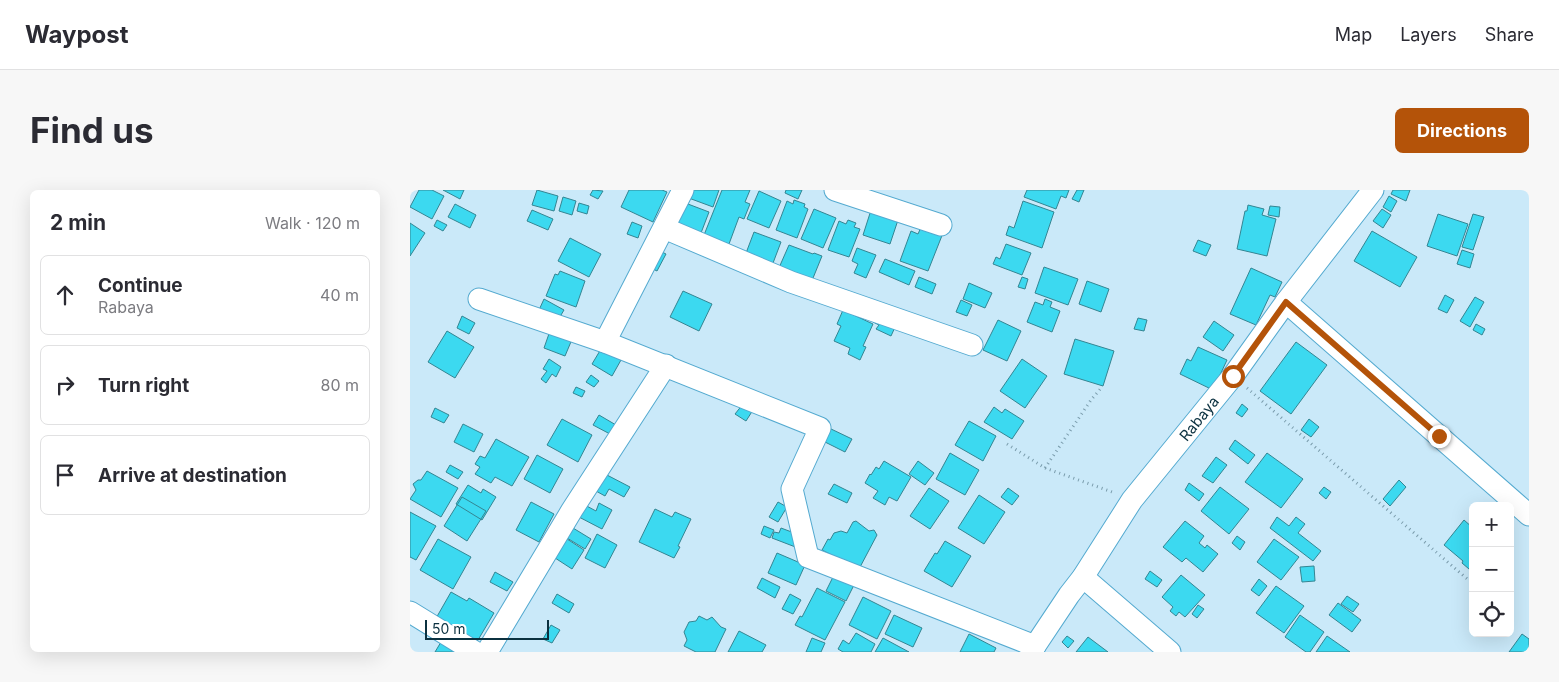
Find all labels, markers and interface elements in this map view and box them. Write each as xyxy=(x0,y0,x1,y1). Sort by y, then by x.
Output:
text: Waypost xyxy=(25,20,129,49)
text: Map xyxy=(1335,24,1372,45)
text: Layers xyxy=(1400,24,1457,45)
text: Share xyxy=(1485,24,1534,45)
button: Directions xyxy=(1395,108,1529,153)
text: Find us xyxy=(30,109,154,151)
text: 2 min xyxy=(50,210,106,235)
text: Walk · 120 m xyxy=(265,213,360,233)
text: Continue xyxy=(98,274,183,297)
icon: ahead xyxy=(51,281,79,309)
text: 40 m xyxy=(320,285,359,305)
text: Rabaya xyxy=(98,297,154,317)
route start xyxy=(1222,365,1245,388)
icon: right xyxy=(51,371,79,399)
text: Turn right xyxy=(98,374,189,397)
text: 80 m xyxy=(320,375,359,395)
street label: Rabaya xyxy=(1175,392,1222,445)
route end xyxy=(1428,425,1451,448)
icon: arrive xyxy=(51,461,79,489)
text: Arrive at destination xyxy=(98,464,287,487)
map controls xyxy=(1469,502,1514,637)
button: + xyxy=(1469,502,1514,547)
button: − xyxy=(1469,547,1514,592)
button: locate xyxy=(1469,592,1514,637)
scale bar xyxy=(425,617,549,640)
text: 50 m xyxy=(432,620,466,637)

